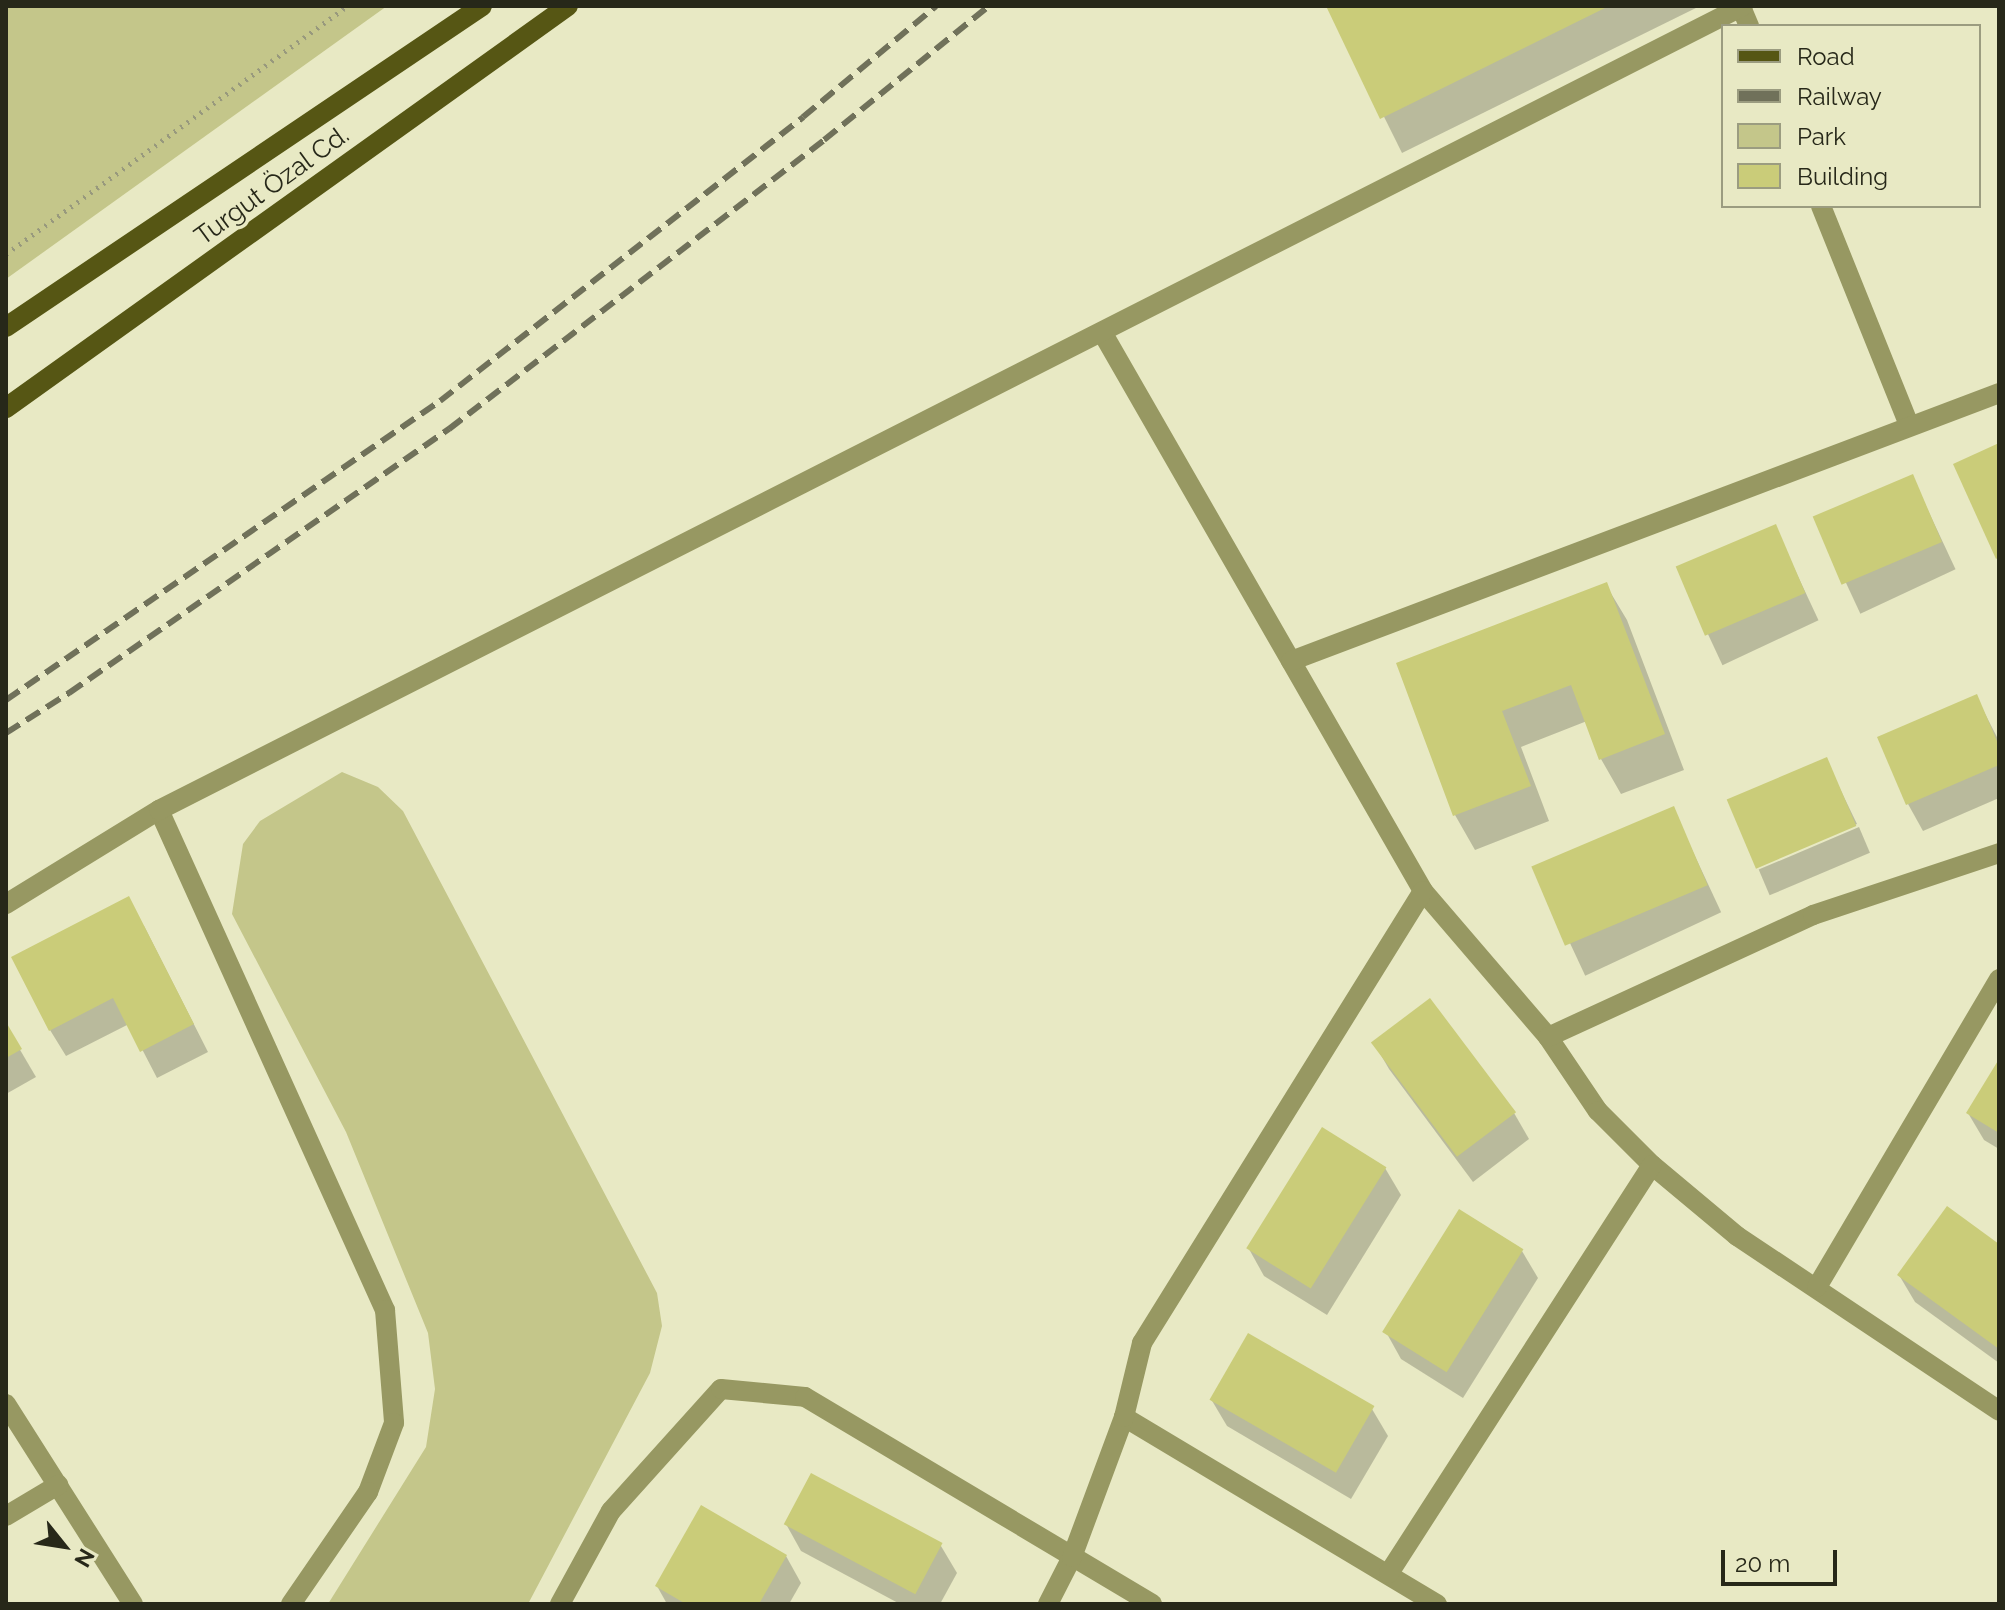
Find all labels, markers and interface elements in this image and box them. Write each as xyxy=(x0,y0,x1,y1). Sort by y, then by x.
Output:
legend xyxy=(1721,24,1981,208)
text: Road xyxy=(1797,42,1855,71)
text: Railway xyxy=(1797,82,1882,111)
street label: Turgut Özal Cd. xyxy=(188,119,356,253)
text: Park xyxy=(1797,122,1846,151)
text: Building xyxy=(1797,162,1888,191)
north arrow xyxy=(24,1506,104,1586)
scale bar xyxy=(1725,1534,1841,1584)
text: N xyxy=(69,1544,100,1572)
text: 20 m xyxy=(1735,1549,1790,1578)

